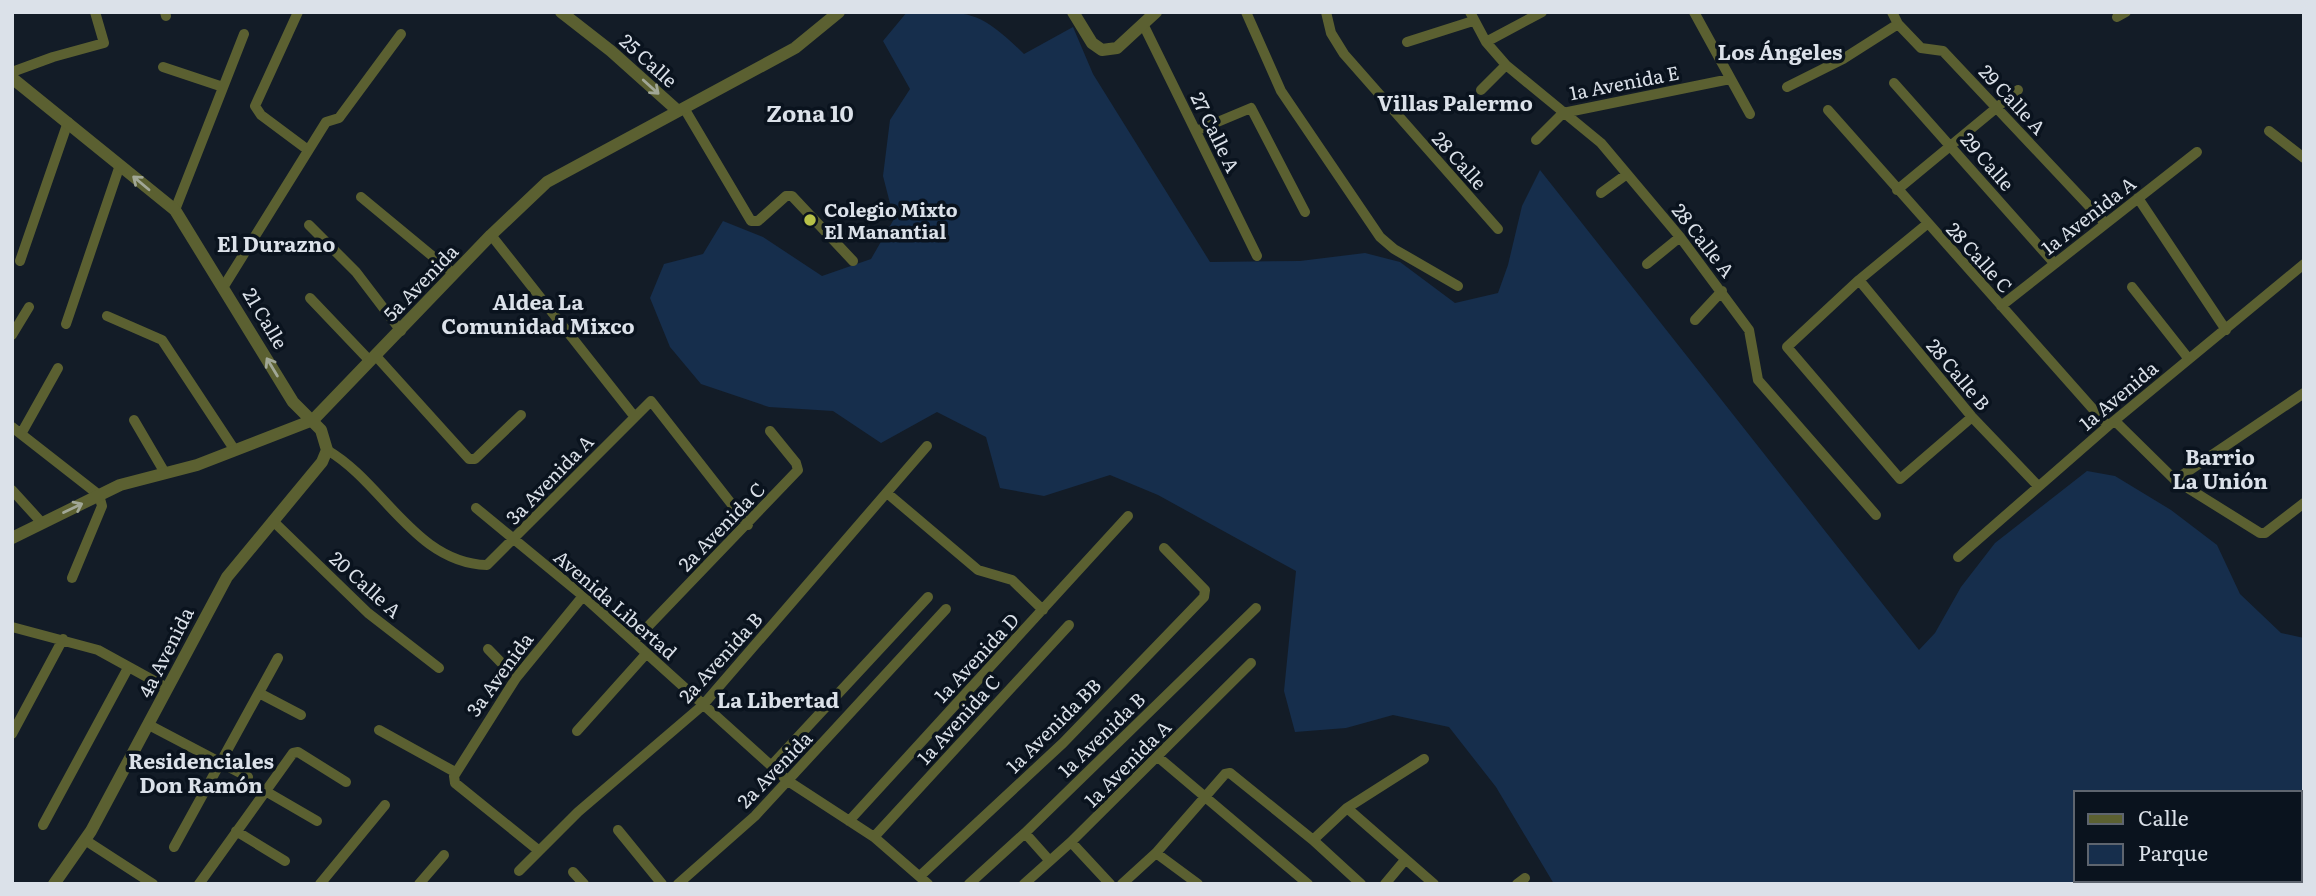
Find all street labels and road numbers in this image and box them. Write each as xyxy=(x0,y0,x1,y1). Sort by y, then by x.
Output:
street label: 25 Calle xyxy=(614,27,684,94)
street label: 1a Avenida E xyxy=(1567,58,1681,106)
street label: 29 Calle A xyxy=(1973,58,2053,140)
street label: 27 Calle A xyxy=(1184,87,1248,177)
street label: 28 Calle xyxy=(1426,125,1494,195)
street label: 29 Calle xyxy=(1955,126,2021,196)
street label: 1a Avenida A xyxy=(2035,169,2141,261)
street label: 28 Calle A xyxy=(1666,197,1742,283)
street label: 28 Calle C xyxy=(1941,215,2019,299)
street label: 5a Avenida xyxy=(376,237,464,327)
street label: 21 Calle xyxy=(237,282,295,354)
street label: 28 Calle B xyxy=(1921,332,1997,416)
street label: 1a Avenida xyxy=(2073,353,2164,436)
street label: 3a Avenida A xyxy=(499,428,599,530)
street label: 2a Avenida C xyxy=(671,475,771,577)
street label: Avenida Libertad xyxy=(548,543,684,666)
street label: 20 Calle A xyxy=(324,544,408,624)
street label: 4a Avenida xyxy=(130,601,200,702)
street label: 2a Avenida B xyxy=(672,605,768,709)
street label: 1a Avenida D xyxy=(927,606,1025,708)
street label: 3a Avenida xyxy=(459,626,540,722)
street label: 1a Avenida C xyxy=(910,668,1006,770)
street label: 1a Avenida BB xyxy=(1001,673,1105,777)
street label: 1a Avenida B xyxy=(1053,687,1149,781)
street label: 1a Avenida A xyxy=(1077,713,1177,813)
street label: 2a Avenida xyxy=(730,724,818,814)

